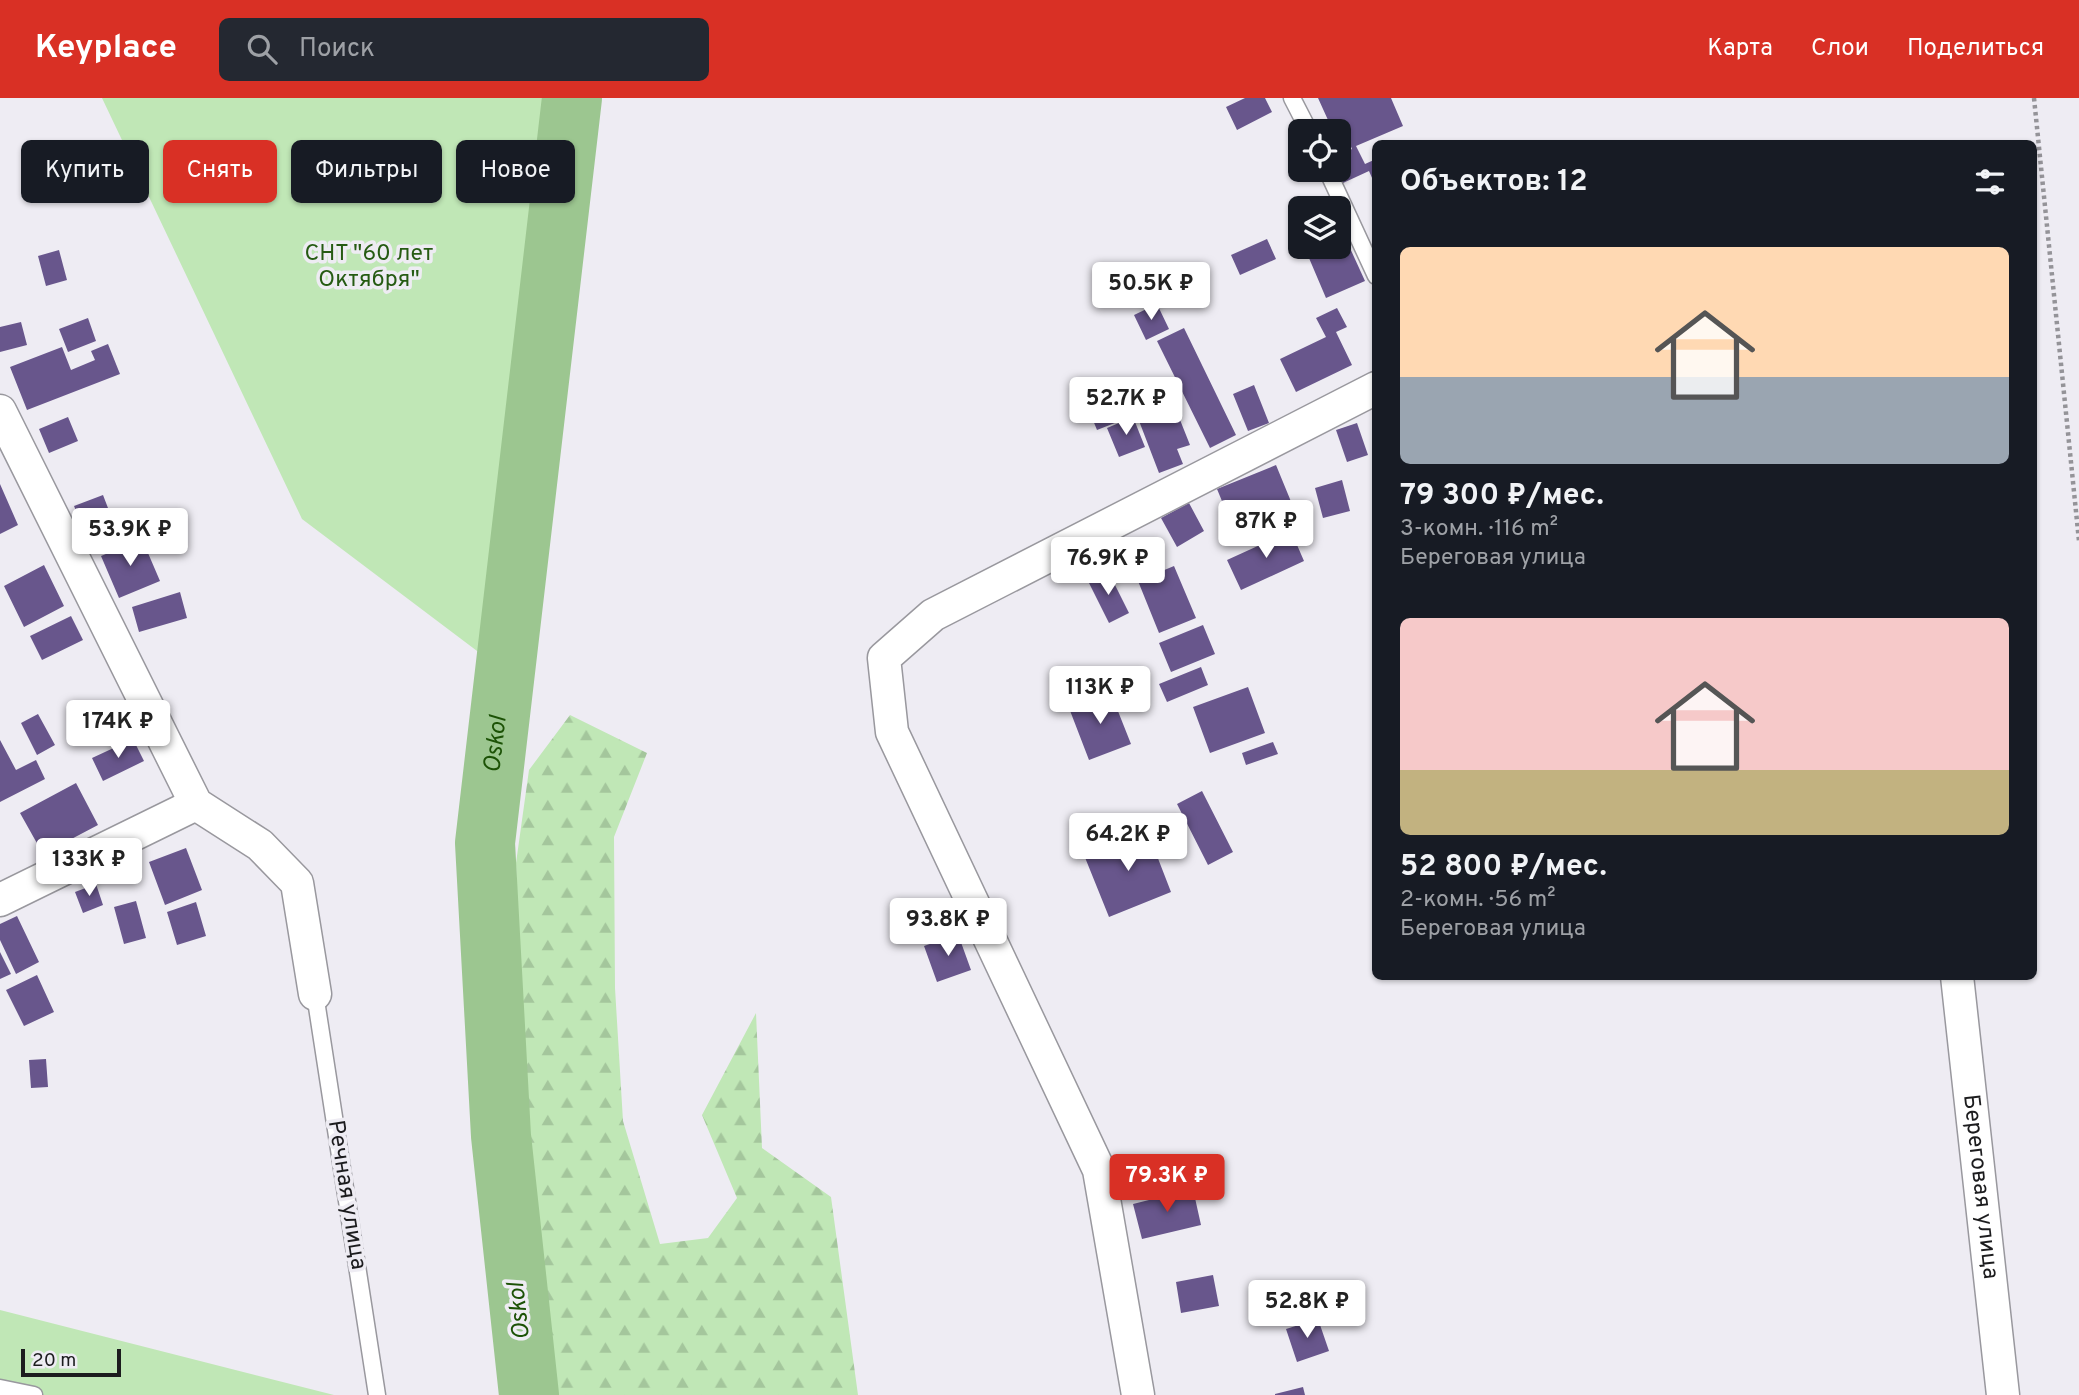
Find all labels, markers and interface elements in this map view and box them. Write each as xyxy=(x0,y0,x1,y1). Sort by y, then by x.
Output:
search box xyxy=(219,18,709,81)
text: Keyplace xyxy=(35,28,177,70)
icon: search xyxy=(243,30,281,68)
text: Поиск xyxy=(299,33,375,66)
text: Карта xyxy=(1707,34,1773,64)
text: Слои xyxy=(1811,34,1869,64)
text: Поделиться xyxy=(1907,34,2044,64)
map controls xyxy=(1288,119,1351,259)
button: locate xyxy=(1288,119,1351,182)
chip: Купить xyxy=(21,140,149,203)
chip: Снять xyxy=(163,140,277,203)
chip: Фильтры xyxy=(291,140,442,203)
chip: Новое xyxy=(456,140,575,203)
icon: filters xyxy=(1971,163,2009,201)
text: Объектов: 12 xyxy=(1400,164,1587,201)
button: layers xyxy=(1288,196,1351,259)
park label: СНТ "60 лет Октября" xyxy=(305,240,433,295)
pin: 50.5K ₽ xyxy=(1086,262,1216,322)
text: 50.5K ₽ xyxy=(1108,270,1194,299)
icon: home xyxy=(1642,292,1768,418)
pin: 52.7K ₽ xyxy=(1061,378,1191,437)
text: 52.7K ₽ xyxy=(1085,385,1167,414)
text: 79 300 ₽/мес. xyxy=(1400,478,1604,515)
pin: 87K ₽ xyxy=(1217,500,1315,560)
pin: 53.9K ₽ xyxy=(65,508,195,568)
text: 87K ₽ xyxy=(1234,508,1298,537)
text: 3-комн. · 116 m² xyxy=(1400,515,1558,544)
text: 53.9K ₽ xyxy=(88,516,172,545)
pin: 76.9K ₽ xyxy=(1043,538,1173,597)
text: Береговая улица xyxy=(1400,544,1586,573)
text: 76.9K ₽ xyxy=(1067,545,1149,574)
icon: home xyxy=(1642,663,1768,789)
pin: 113K ₽ xyxy=(1043,666,1157,726)
text: 113K ₽ xyxy=(1065,674,1135,703)
pin: 174K ₽ xyxy=(61,700,175,760)
text: 174K ₽ xyxy=(82,708,154,737)
water label: Oskol xyxy=(478,713,515,775)
pin: 64.2K ₽ xyxy=(1063,814,1193,873)
text: 64.2K ₽ xyxy=(1085,821,1171,850)
pin: 133K ₽ xyxy=(32,838,146,898)
text: 133K ₽ xyxy=(52,846,126,875)
text: 52 800 ₽/мес. xyxy=(1400,849,1607,886)
text: 2-комн. · 56 m² xyxy=(1400,886,1555,915)
pin: 93.8K ₽ xyxy=(883,898,1013,958)
text: 93.8K ₽ xyxy=(906,906,990,935)
text: Береговая улица xyxy=(1400,915,1586,944)
street label: Береговая улица xyxy=(1956,1093,2005,1281)
street label: Речная улица xyxy=(320,1118,372,1272)
pin: 79.3K ₽ xyxy=(1102,1154,1232,1214)
text: 79.3K ₽ xyxy=(1126,1162,1208,1191)
water label: Oskol xyxy=(502,1279,538,1341)
pin: 52.8K ₽ xyxy=(1242,1280,1372,1340)
text: 52.8K ₽ xyxy=(1264,1288,1350,1317)
scale bar xyxy=(21,1346,121,1378)
text: 20 m xyxy=(32,1349,76,1373)

